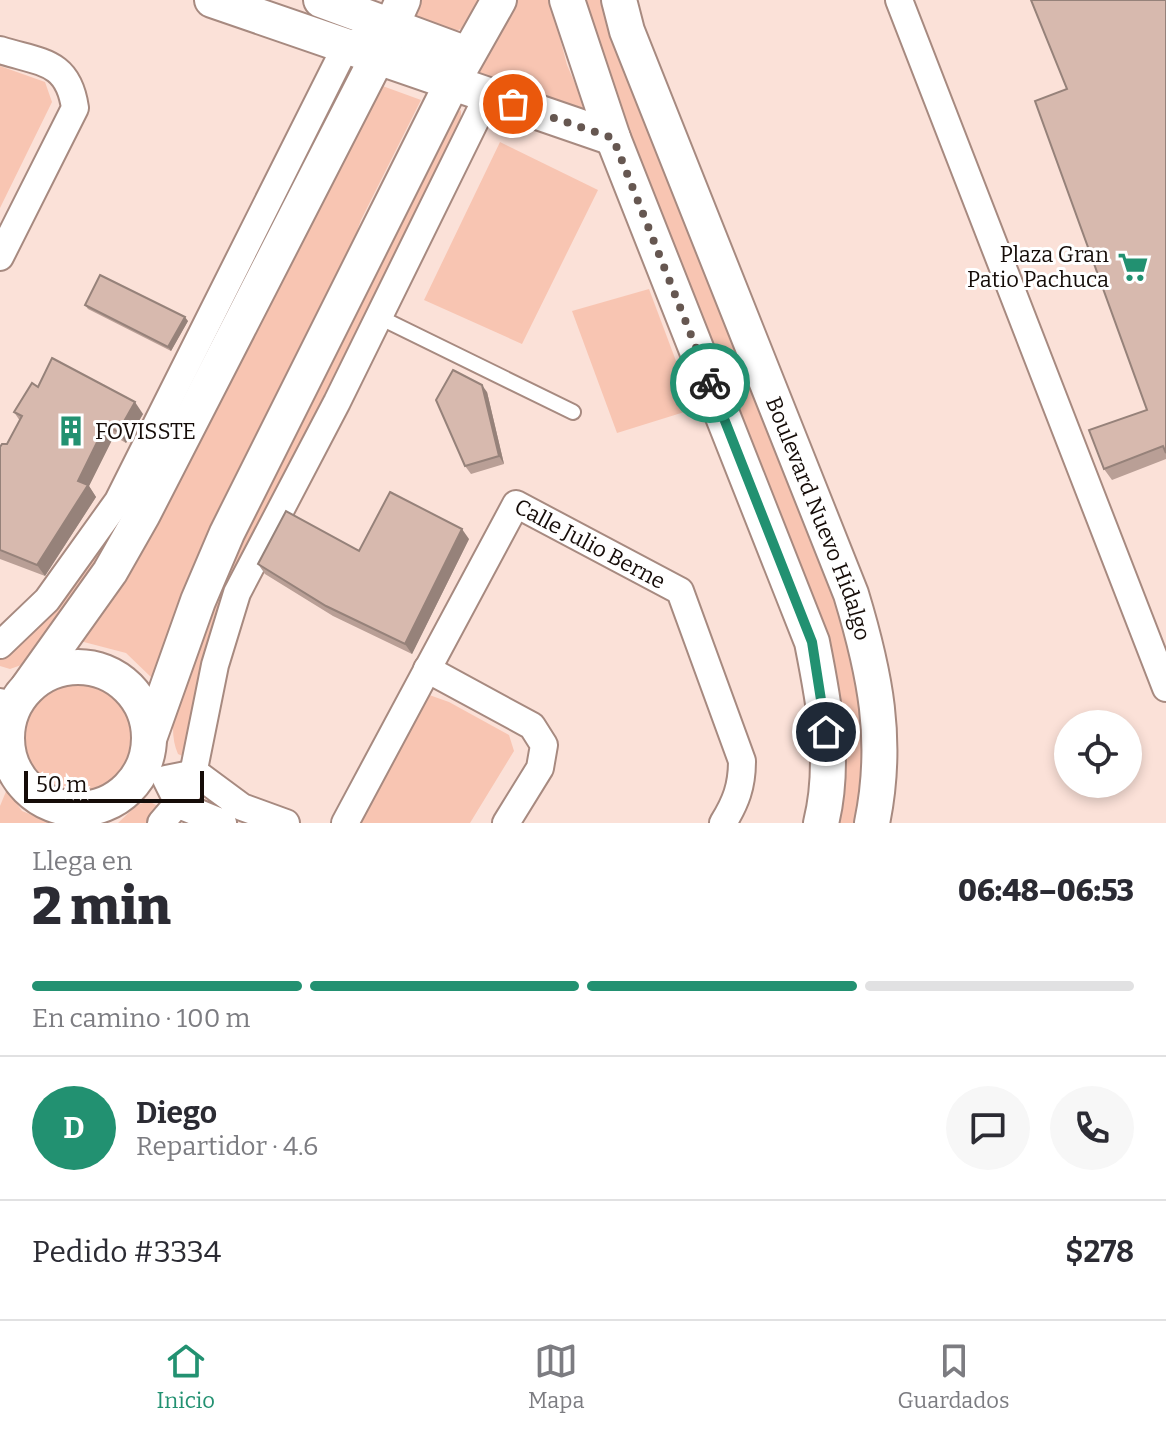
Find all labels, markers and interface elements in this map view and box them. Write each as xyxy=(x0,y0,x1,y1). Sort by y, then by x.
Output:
pin xyxy=(479,70,547,138)
icon: bag xyxy=(491,82,535,126)
place label: Plaza Gran Patio Pachuca xyxy=(967,241,1109,293)
supermarket icon: Plaza Gran Patio Pachuca xyxy=(1116,250,1150,284)
courier xyxy=(670,343,750,423)
icon: bike xyxy=(688,361,732,405)
street label: Boulevard Nuevo Hidalgo xyxy=(760,393,877,643)
building icon: FOVISSTE xyxy=(54,414,88,448)
place label: FOVISSTE xyxy=(95,418,196,445)
street label: Calle Julio Berne xyxy=(510,492,670,594)
pin xyxy=(792,698,860,766)
icon: home xyxy=(804,710,848,754)
map controls xyxy=(1054,710,1142,798)
button: locate xyxy=(1054,710,1142,798)
scale bar xyxy=(24,767,204,803)
text: 50 m xyxy=(36,771,87,798)
text: Llega en xyxy=(32,846,132,877)
text: 06:48–06:53 xyxy=(958,873,1134,909)
text: 2 min xyxy=(32,875,171,938)
text: En camino · 100 m xyxy=(32,1003,250,1034)
button: chat xyxy=(946,1086,1030,1170)
button: phone xyxy=(1050,1086,1134,1170)
text: Diego xyxy=(136,1095,217,1131)
text: D xyxy=(63,1110,85,1146)
text: Repartidor · 4.6 xyxy=(136,1131,318,1162)
text: Pedido #3334 xyxy=(32,1234,221,1270)
text: $278 xyxy=(1065,1234,1134,1270)
tab: Inicio xyxy=(157,1339,215,1414)
tab: Mapa xyxy=(528,1339,585,1414)
tab: Guardados xyxy=(898,1339,1009,1414)

